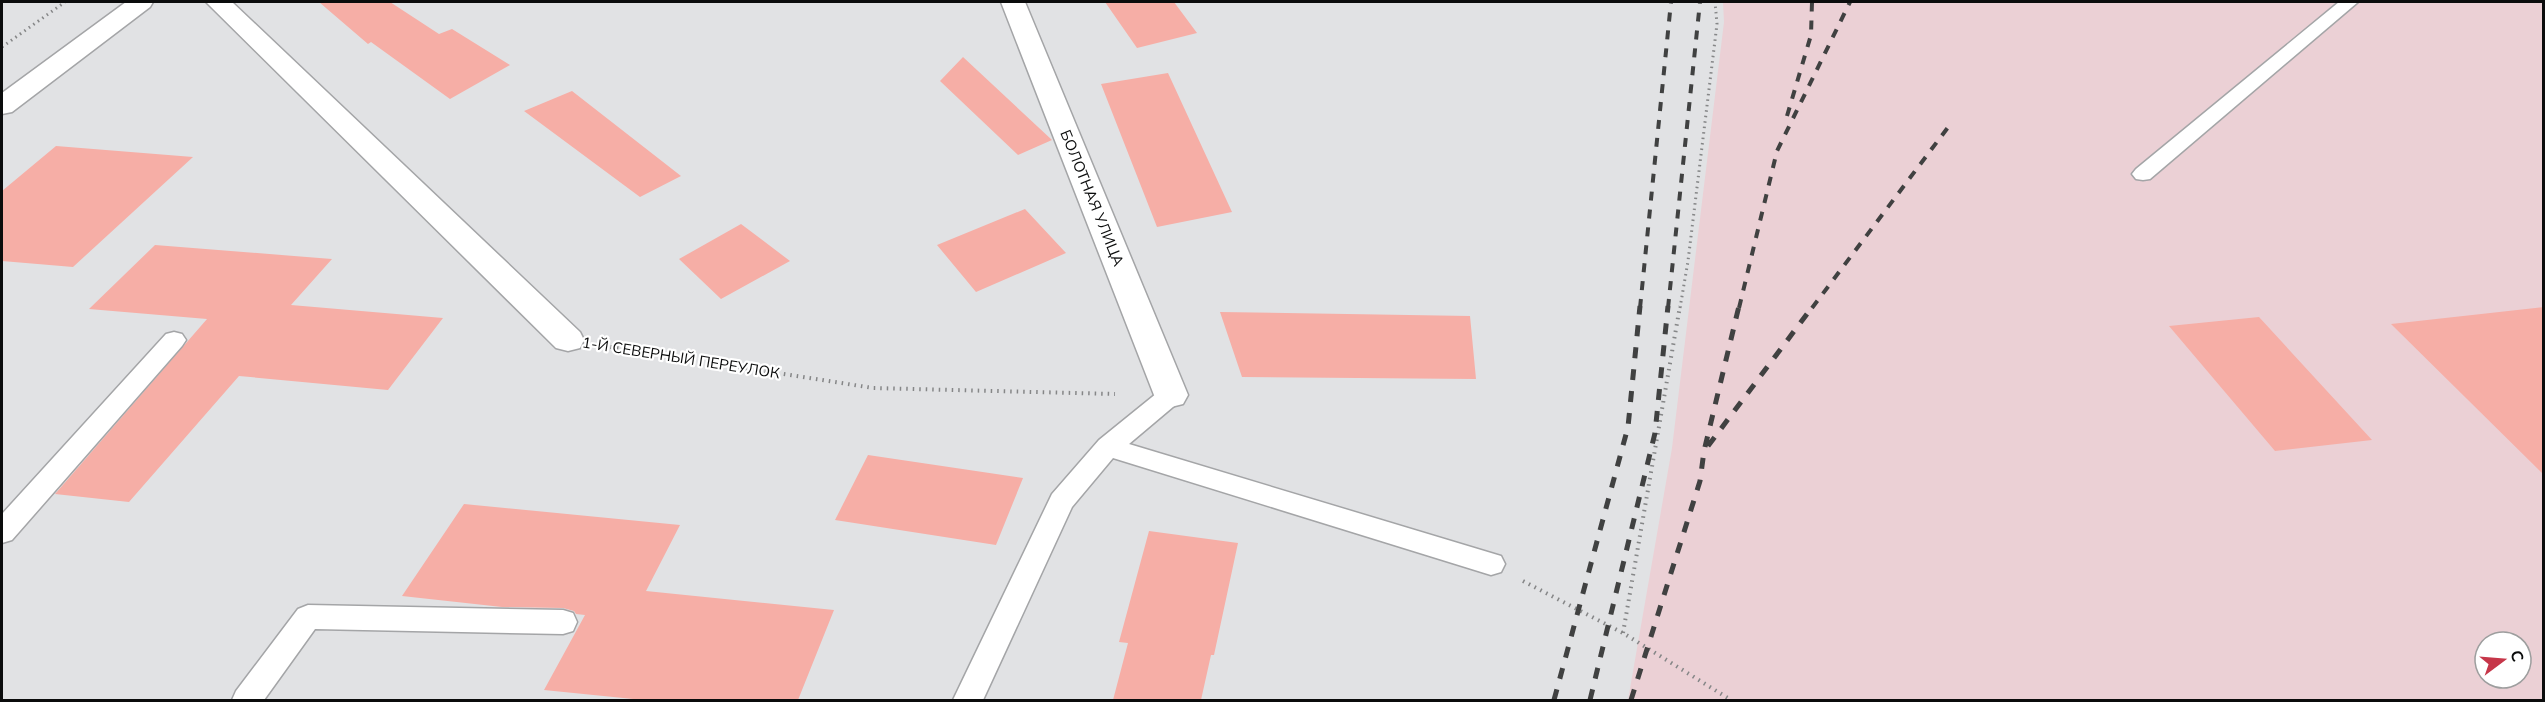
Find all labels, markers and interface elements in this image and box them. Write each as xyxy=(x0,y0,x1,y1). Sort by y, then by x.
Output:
street label: БОЛОТНАЯ УЛИЦА xyxy=(1056,127,1129,269)
street label: 1-Й СЕВЕРНЫЙ ПЕРЕУЛОК xyxy=(581,332,781,383)
north arrow xyxy=(2473,630,2533,690)
text: С xyxy=(2506,648,2529,664)

